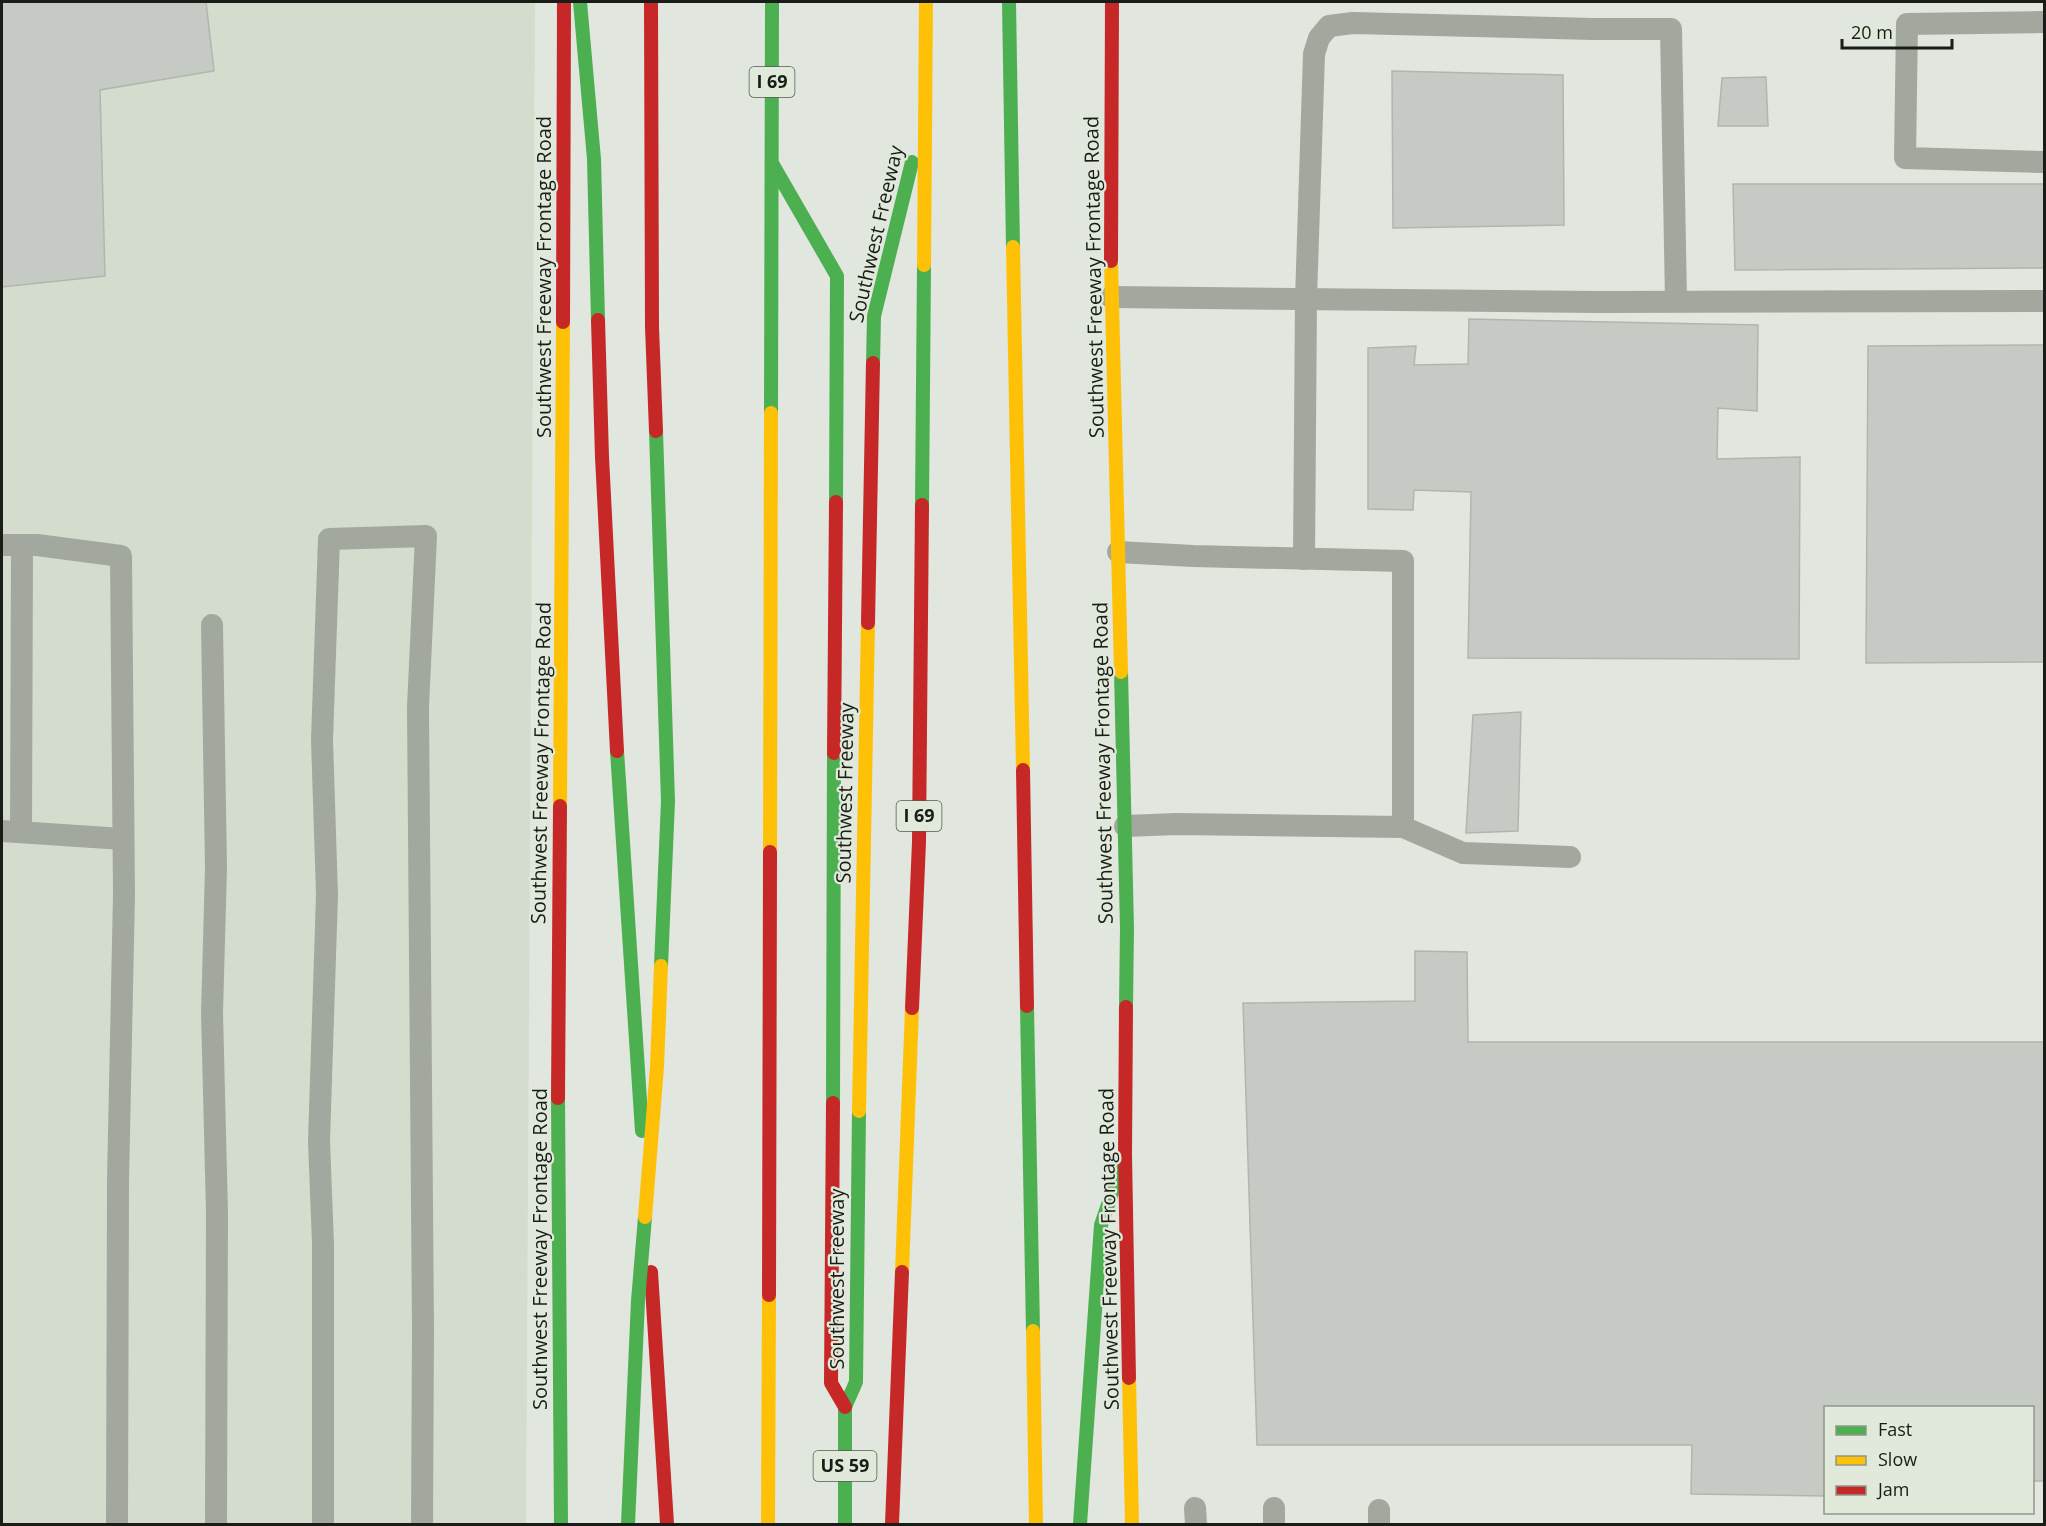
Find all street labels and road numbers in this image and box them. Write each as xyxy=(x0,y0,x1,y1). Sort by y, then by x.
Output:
road number: I 69 xyxy=(750,67,794,97)
street label: Southwest Freeway Frontage Road xyxy=(530,116,557,438)
street label: Southwest Freeway Frontage Road xyxy=(1077,116,1110,438)
street label: Southwest Freeway xyxy=(842,142,909,325)
street label: Southwest Freeway Frontage Road xyxy=(524,602,557,924)
street label: Southwest Freeway Frontage Road xyxy=(1086,602,1119,924)
street label: Southwest Freeway xyxy=(829,701,860,884)
road number: I 69 xyxy=(896,801,942,831)
street label: Southwest Freeway Frontage Road xyxy=(526,1088,553,1410)
street label: Southwest Freeway Frontage Road xyxy=(1092,1088,1125,1410)
street label: Southwest Freeway xyxy=(823,1188,850,1369)
road number: US 59 xyxy=(814,1451,876,1481)

